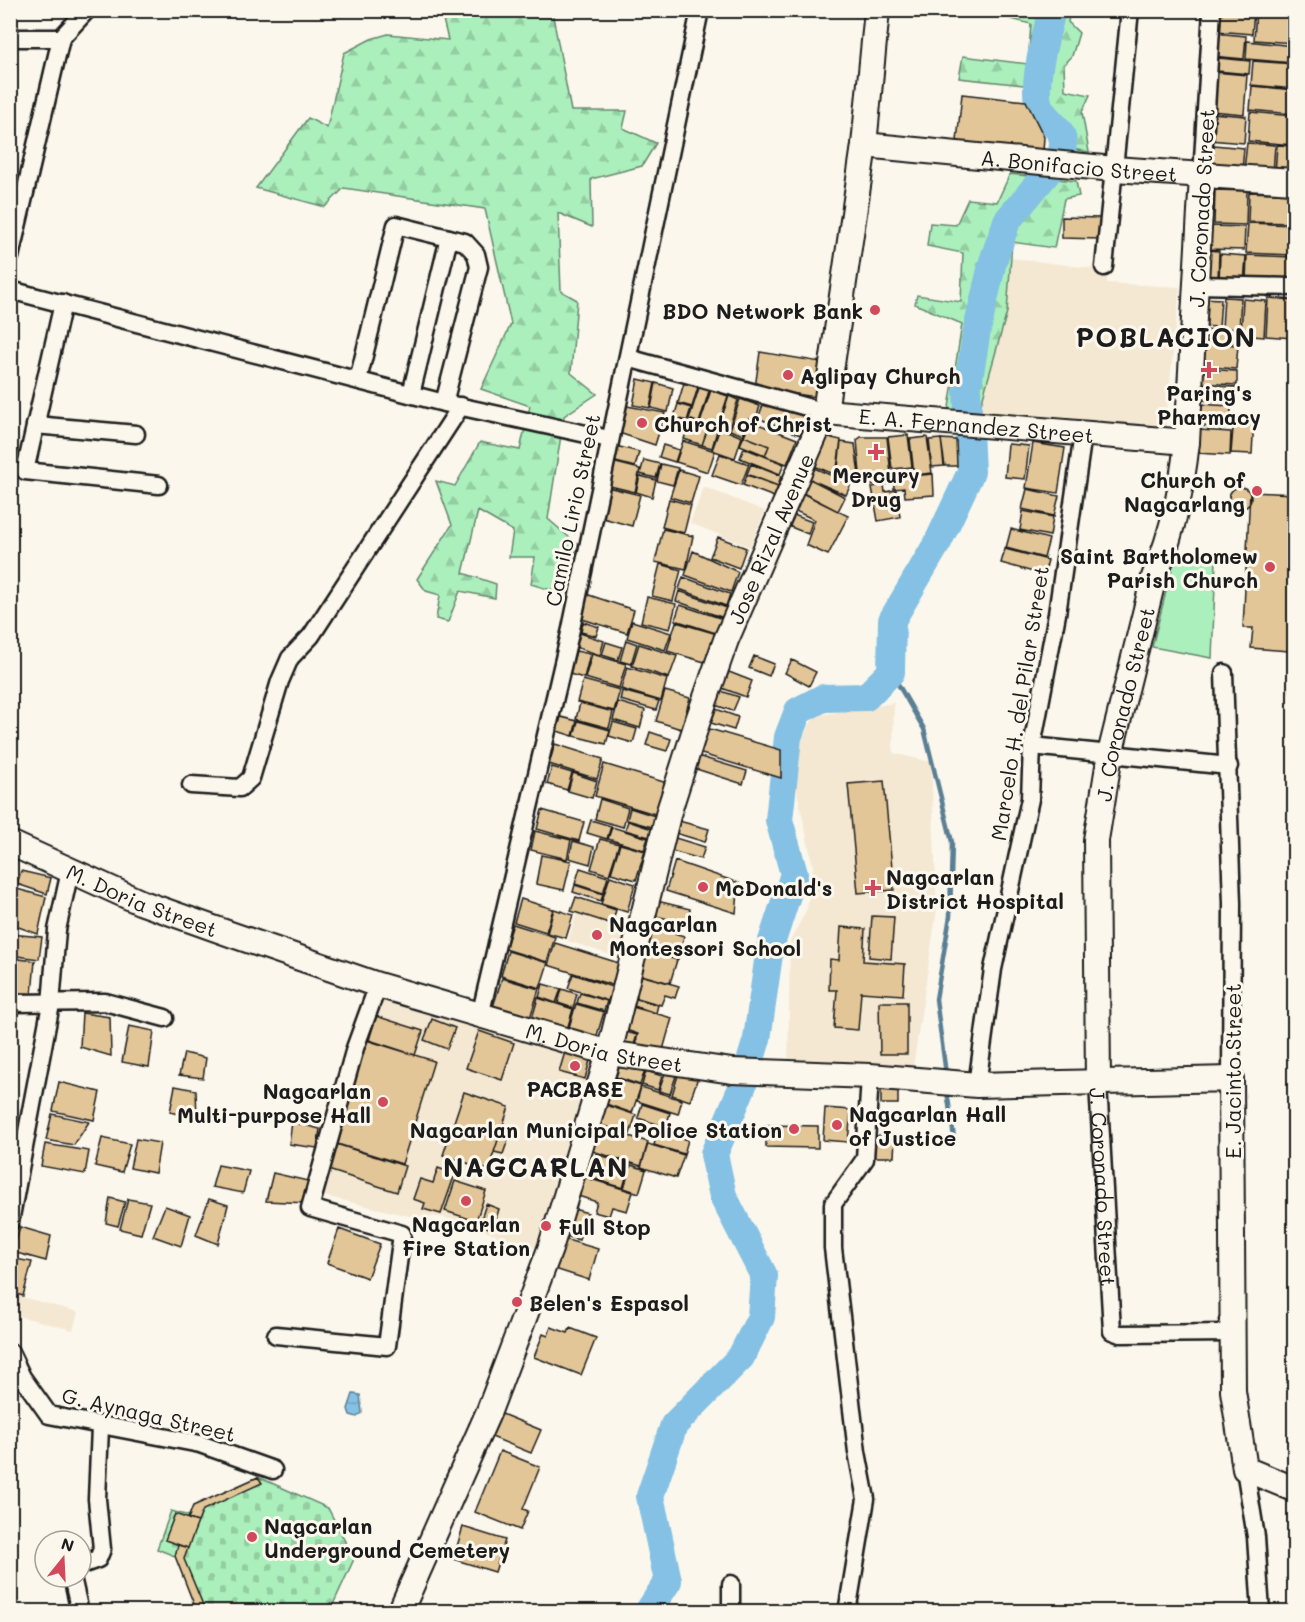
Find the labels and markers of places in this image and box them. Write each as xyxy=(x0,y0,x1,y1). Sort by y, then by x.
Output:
place label: BDO Network Bank xyxy=(662,297,863,324)
marker: BDO Network Bank xyxy=(868,303,882,317)
place label: Aglipay Church xyxy=(800,362,961,390)
marker: Paring's Pharmacy xyxy=(1202,363,1216,377)
marker: Aglipay Church xyxy=(781,368,795,382)
place label: Paring's Pharmacy xyxy=(1157,379,1261,431)
place label: Church of Christ xyxy=(654,410,832,437)
marker: Church of Christ xyxy=(635,416,649,430)
marker: Mercury Drug xyxy=(869,445,883,459)
place label: Mercury Drug xyxy=(832,461,920,512)
place label: Church of Nagcarlang xyxy=(1124,466,1246,517)
marker: Church of Nagcarlang xyxy=(1250,484,1264,498)
place label: Saint Bartholomew Parish Church xyxy=(1060,542,1258,593)
marker: Saint Bartholomew Parish Church xyxy=(1263,560,1277,574)
place label: Nagcarlan District Hospital xyxy=(886,863,1064,914)
place label: McDonald's xyxy=(715,874,832,901)
marker: Nagcarlan District Hospital xyxy=(864,879,882,897)
marker: McDonald's xyxy=(696,880,710,894)
place label: Nagcarlan Montessori School xyxy=(609,910,801,961)
marker: Nagcarlan Montessori School xyxy=(590,928,604,942)
marker: PACBASE xyxy=(568,1059,582,1073)
place label: PACBASE xyxy=(527,1075,624,1102)
place label: Nagcarlan Multi-purpose Hall xyxy=(177,1077,371,1128)
marker: Nagcarlan Multi-purpose Hall xyxy=(376,1095,390,1109)
place label: Nagcarlan Hall of Justice xyxy=(849,1100,1006,1151)
place label: Nagcarlan Municipal Police Station xyxy=(410,1116,782,1143)
marker: Nagcarlan Hall of Justice xyxy=(830,1118,844,1132)
marker: Nagcarlan Municipal Police Station xyxy=(787,1122,801,1136)
marker: Nagcarlan Fire Station xyxy=(459,1194,473,1208)
place label: Nagcarlan Fire Station xyxy=(402,1210,530,1261)
place label: Full Stop xyxy=(558,1213,651,1240)
marker: Full Stop xyxy=(539,1219,553,1233)
place label: Belen's Espasol xyxy=(529,1289,689,1316)
marker: Belen's Espasol xyxy=(510,1295,524,1309)
place label: Nagcarlan Underground Cemetery xyxy=(264,1512,510,1564)
marker: Nagcarlan Underground Cemetery xyxy=(245,1530,259,1544)

